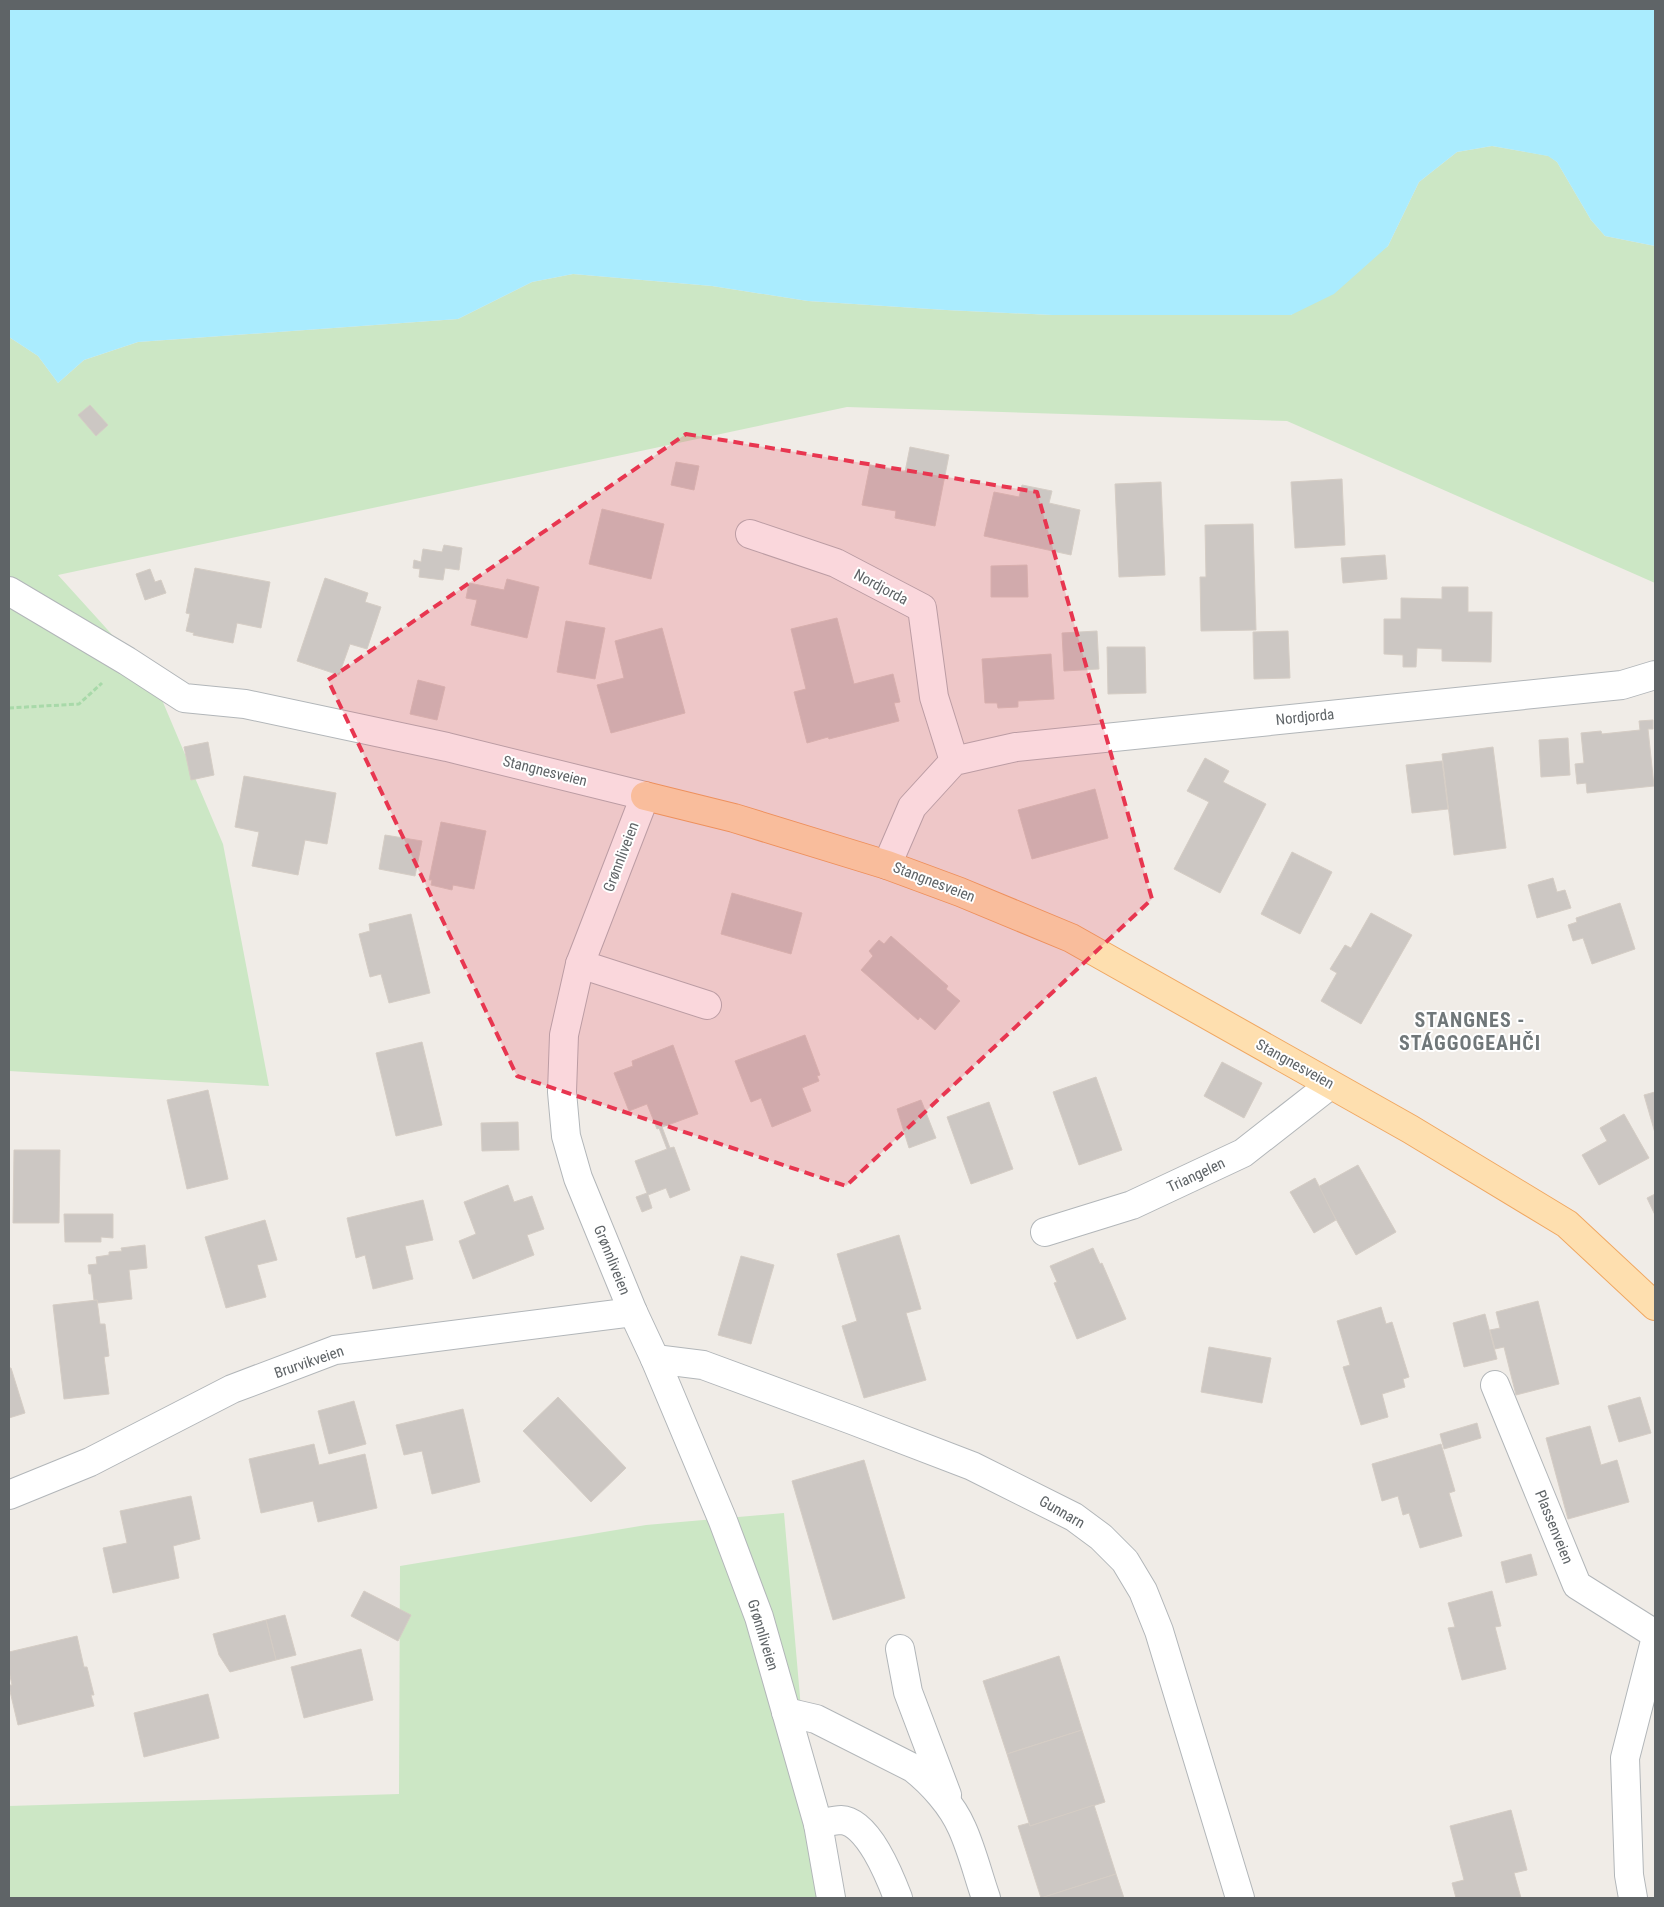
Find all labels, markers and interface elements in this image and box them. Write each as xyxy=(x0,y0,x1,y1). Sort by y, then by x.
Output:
street label: Nordjorda xyxy=(851,565,911,609)
street label: Nordjorda xyxy=(1275,705,1335,729)
street label: Stangnesveien xyxy=(501,752,589,790)
street label: Grønnliveien xyxy=(599,820,643,894)
street label: Stangnesveien xyxy=(890,858,978,906)
district label: STANGNES - STÁGGOGEAHČI xyxy=(1399,1008,1541,1055)
street label: Stangnesveien xyxy=(1253,1035,1337,1093)
street label: Triangelen xyxy=(1164,1154,1228,1196)
street label: Grønnliveien xyxy=(590,1223,634,1297)
street label: Brurvikveien xyxy=(272,1342,346,1382)
street label: Plassenveien xyxy=(1531,1487,1577,1567)
street label: Gunnarn xyxy=(1036,1492,1088,1532)
street label: Grønnliveien xyxy=(744,1597,782,1673)

